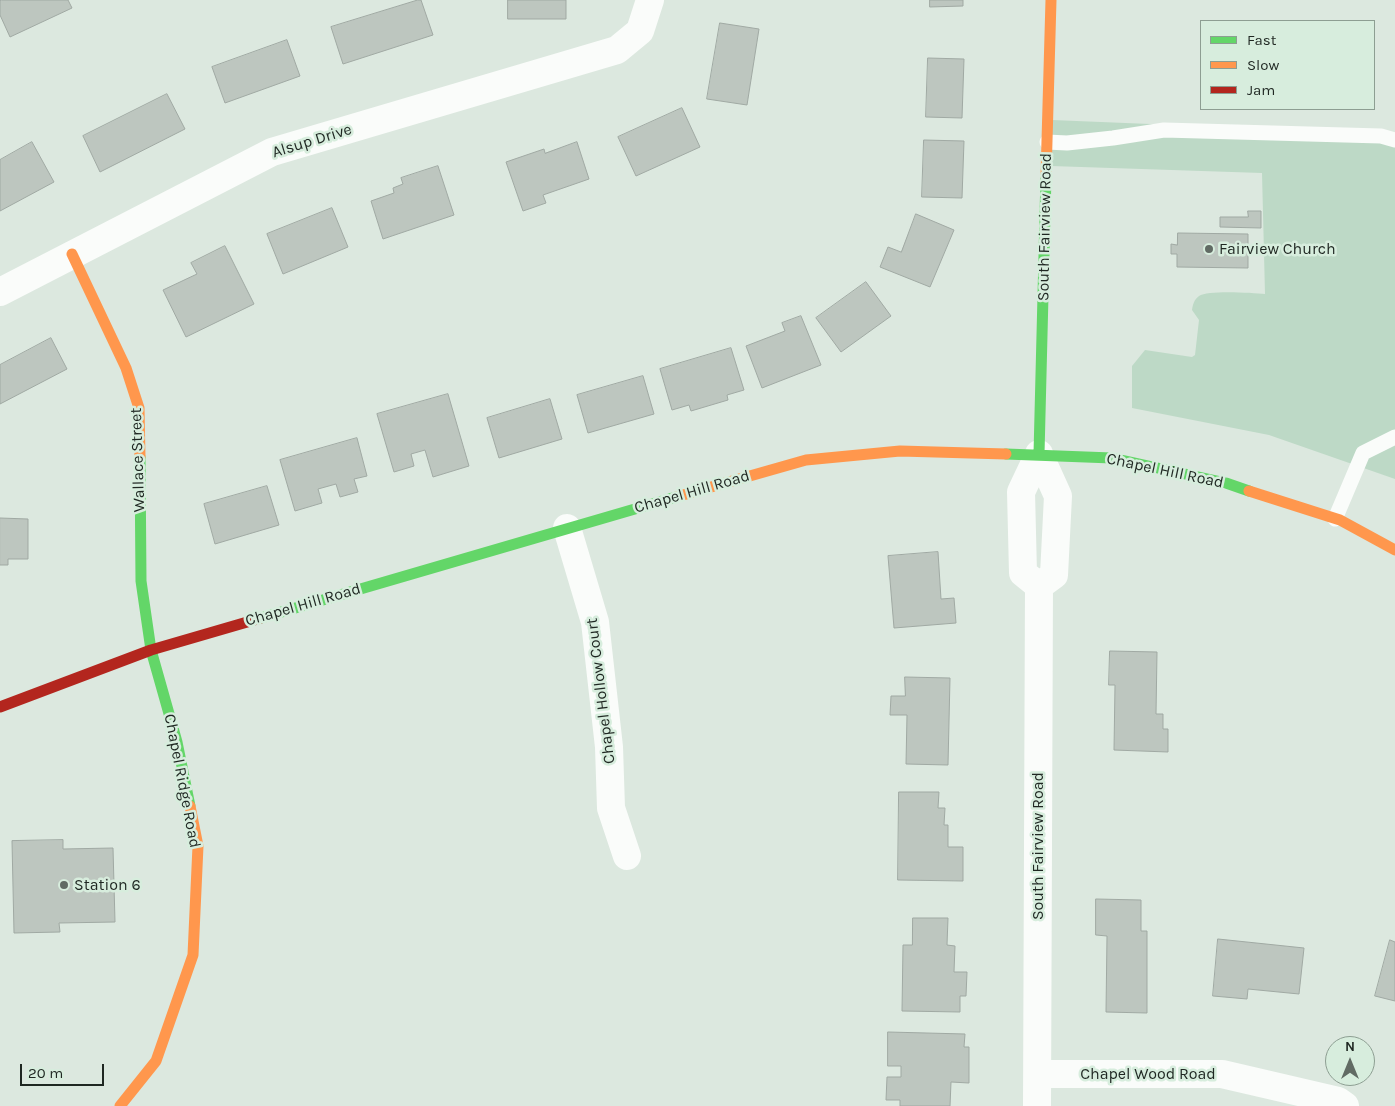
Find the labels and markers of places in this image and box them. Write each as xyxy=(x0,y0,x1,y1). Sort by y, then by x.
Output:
place label: Fairview Church xyxy=(1219,239,1336,259)
marker: Fairview Church xyxy=(1203,243,1215,255)
place label: Station 6 xyxy=(74,875,141,895)
marker: Station 6 xyxy=(58,879,70,891)

